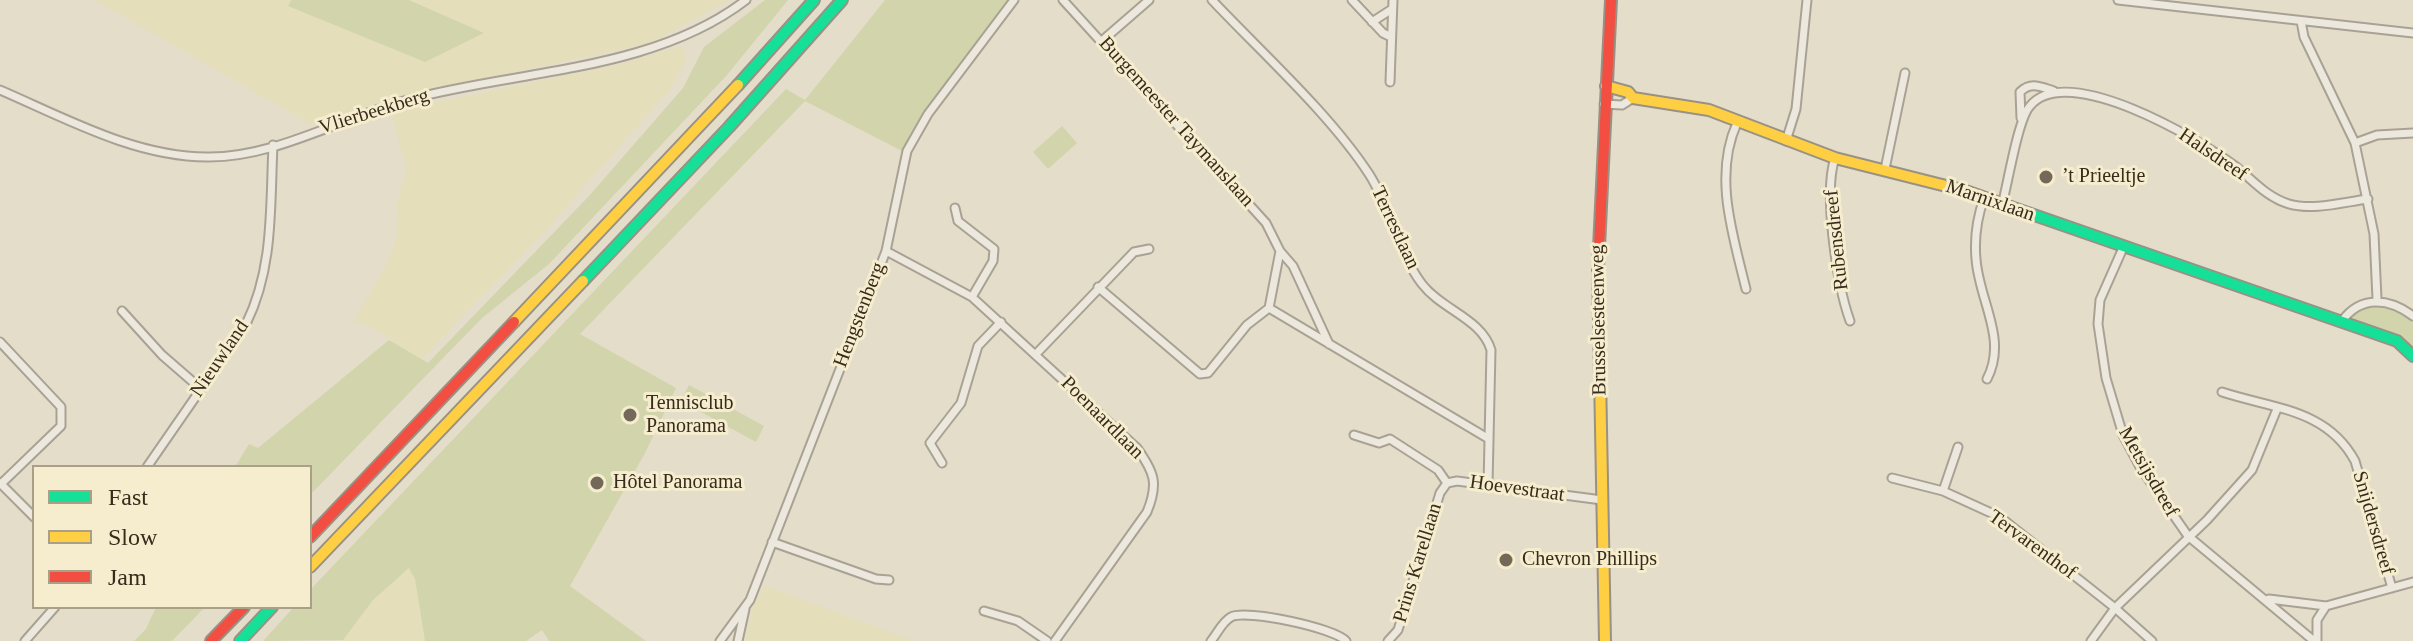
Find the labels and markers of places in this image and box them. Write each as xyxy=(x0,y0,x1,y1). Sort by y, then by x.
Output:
place label: ’t Prieeltje xyxy=(2062,165,2145,189)
marker: ’t Prieeltje xyxy=(2037,168,2055,186)
place label: Tennisclub Panorama xyxy=(646,392,733,439)
marker: Tennisclub Panorama xyxy=(621,406,639,424)
place label: Hôtel Panorama xyxy=(613,471,742,495)
marker: Hôtel Panorama xyxy=(588,474,606,492)
place label: Chevron Phillips xyxy=(1522,548,1657,572)
marker: Chevron Phillips xyxy=(1497,551,1515,569)

